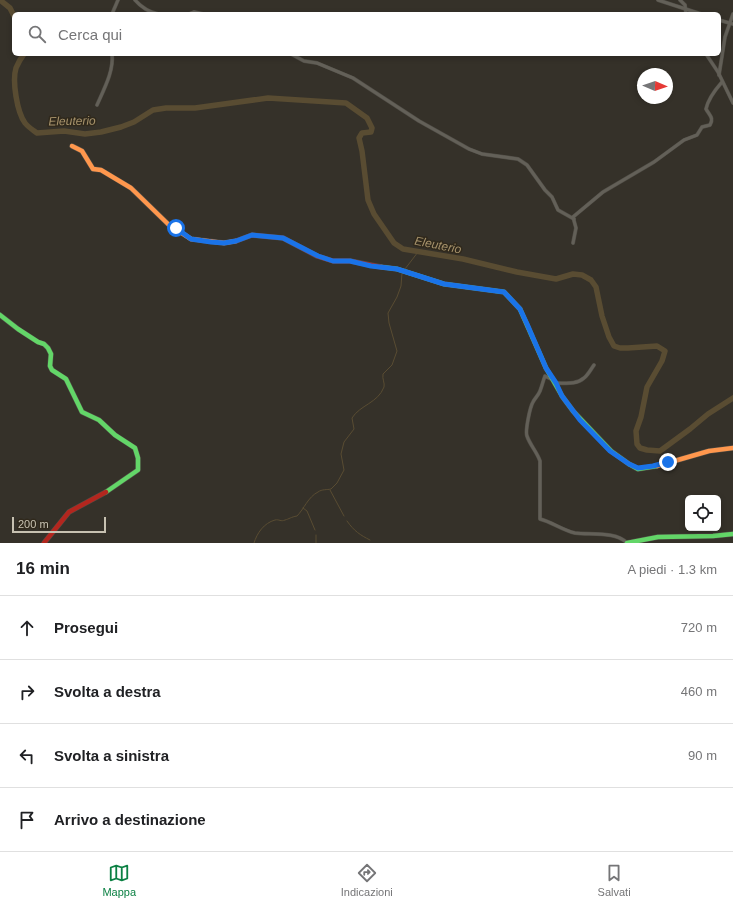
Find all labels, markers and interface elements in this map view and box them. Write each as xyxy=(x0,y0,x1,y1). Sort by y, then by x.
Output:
search box xyxy=(12,12,721,56)
icon: search xyxy=(26,23,48,45)
text: Cerca qui xyxy=(58,26,122,43)
north arrow xyxy=(637,68,673,104)
water label: Eleuterio xyxy=(48,114,96,128)
route start xyxy=(167,219,185,237)
water label: Eleuterio xyxy=(413,234,463,256)
route end xyxy=(659,453,677,471)
map controls xyxy=(685,495,721,531)
button: locate xyxy=(685,495,721,531)
scale bar xyxy=(12,515,106,534)
text: 200 m xyxy=(18,518,49,530)
text: 16 min xyxy=(16,559,70,578)
text: A piedi · 1.3 km xyxy=(627,562,717,577)
icon: ahead xyxy=(16,617,38,639)
text: Prosegui xyxy=(54,619,118,636)
text: 720 m xyxy=(681,620,717,635)
icon: right xyxy=(16,681,38,703)
text: Svolta a destra xyxy=(54,683,161,700)
text: 460 m xyxy=(681,684,717,699)
icon: left xyxy=(16,745,38,767)
text: Svolta a sinistra xyxy=(54,747,169,764)
text: 90 m xyxy=(688,748,717,763)
icon: arrive xyxy=(16,809,38,831)
text: Arrivo a destinazione xyxy=(54,811,206,828)
tab: Mappa xyxy=(102,862,136,898)
tab: Indicazioni xyxy=(341,862,393,898)
tab: Salvati xyxy=(598,862,631,898)

